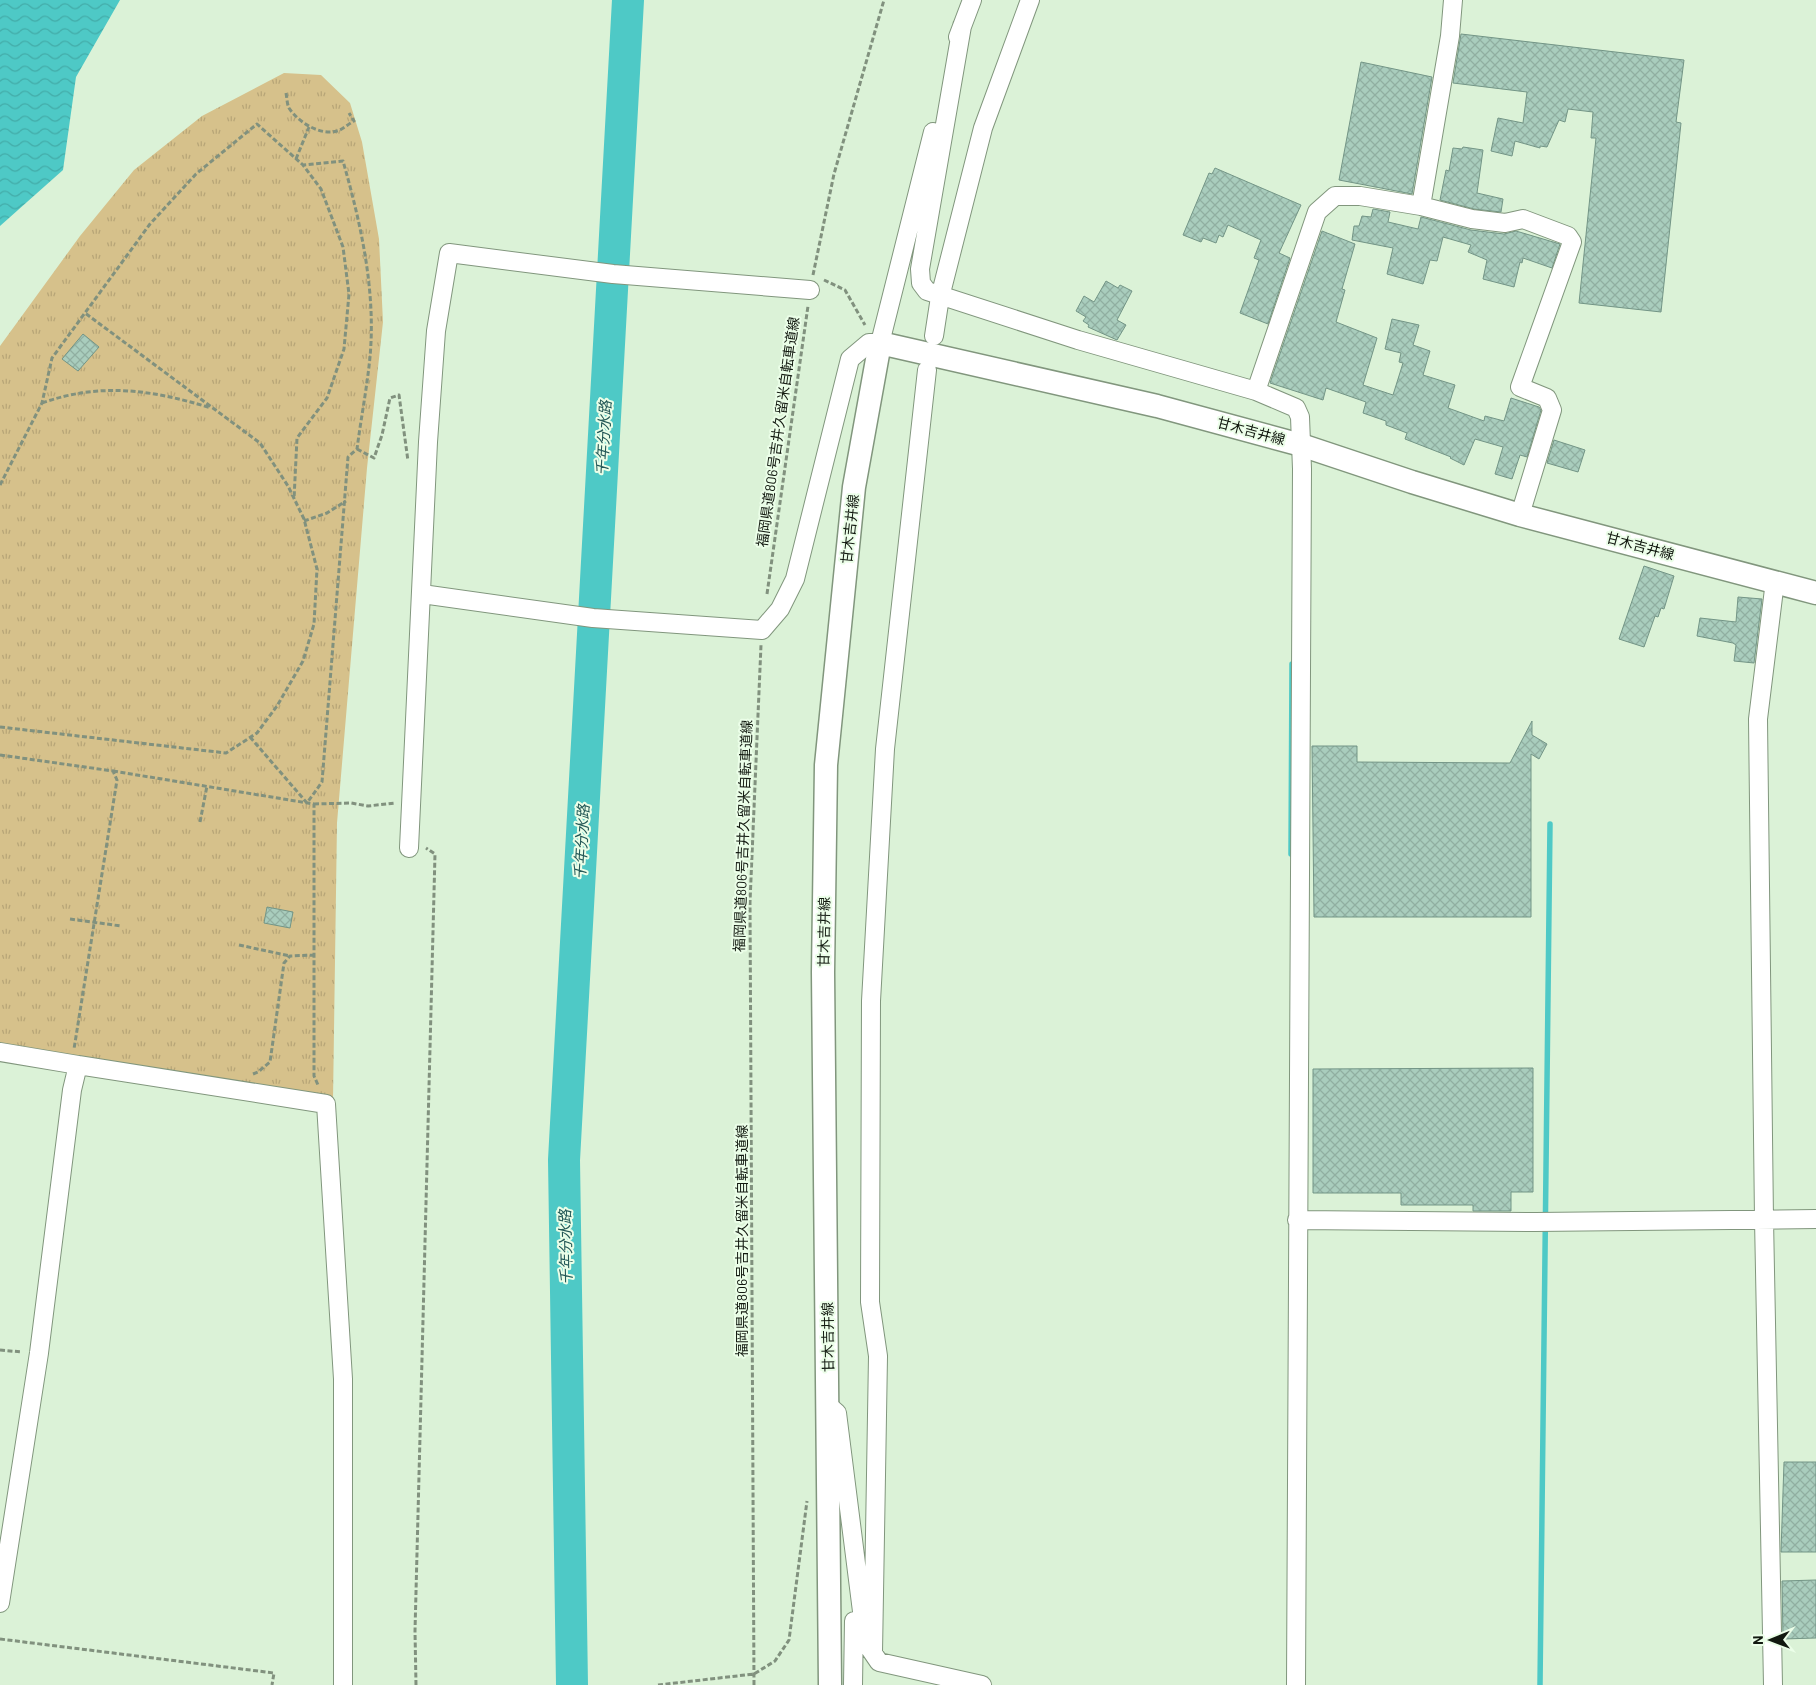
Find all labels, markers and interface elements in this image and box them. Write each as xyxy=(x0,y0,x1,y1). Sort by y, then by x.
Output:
street label: 福岡県道806号吉井久留米自転車道線 xyxy=(753,316,802,548)
water label: 千年分水路 xyxy=(592,398,614,476)
street label: 甘木吉井線 xyxy=(1215,413,1287,448)
street label: 甘木吉井線 xyxy=(837,493,862,565)
street label: 甘木吉井線 xyxy=(1604,528,1676,563)
street label: 福岡県道806号吉井久留米自転車道線 xyxy=(730,720,755,952)
water label: 千年分水路 xyxy=(570,802,592,880)
street label: 甘木吉井線 xyxy=(814,897,833,967)
street label: 福岡県道806号吉井久留米自転車道線 xyxy=(733,1125,750,1357)
water label: 千年分水路 xyxy=(555,1207,575,1285)
street label: 甘木吉井線 xyxy=(818,1302,837,1372)
north arrow xyxy=(1746,1615,1796,1665)
text: N xyxy=(1749,1635,1766,1645)

